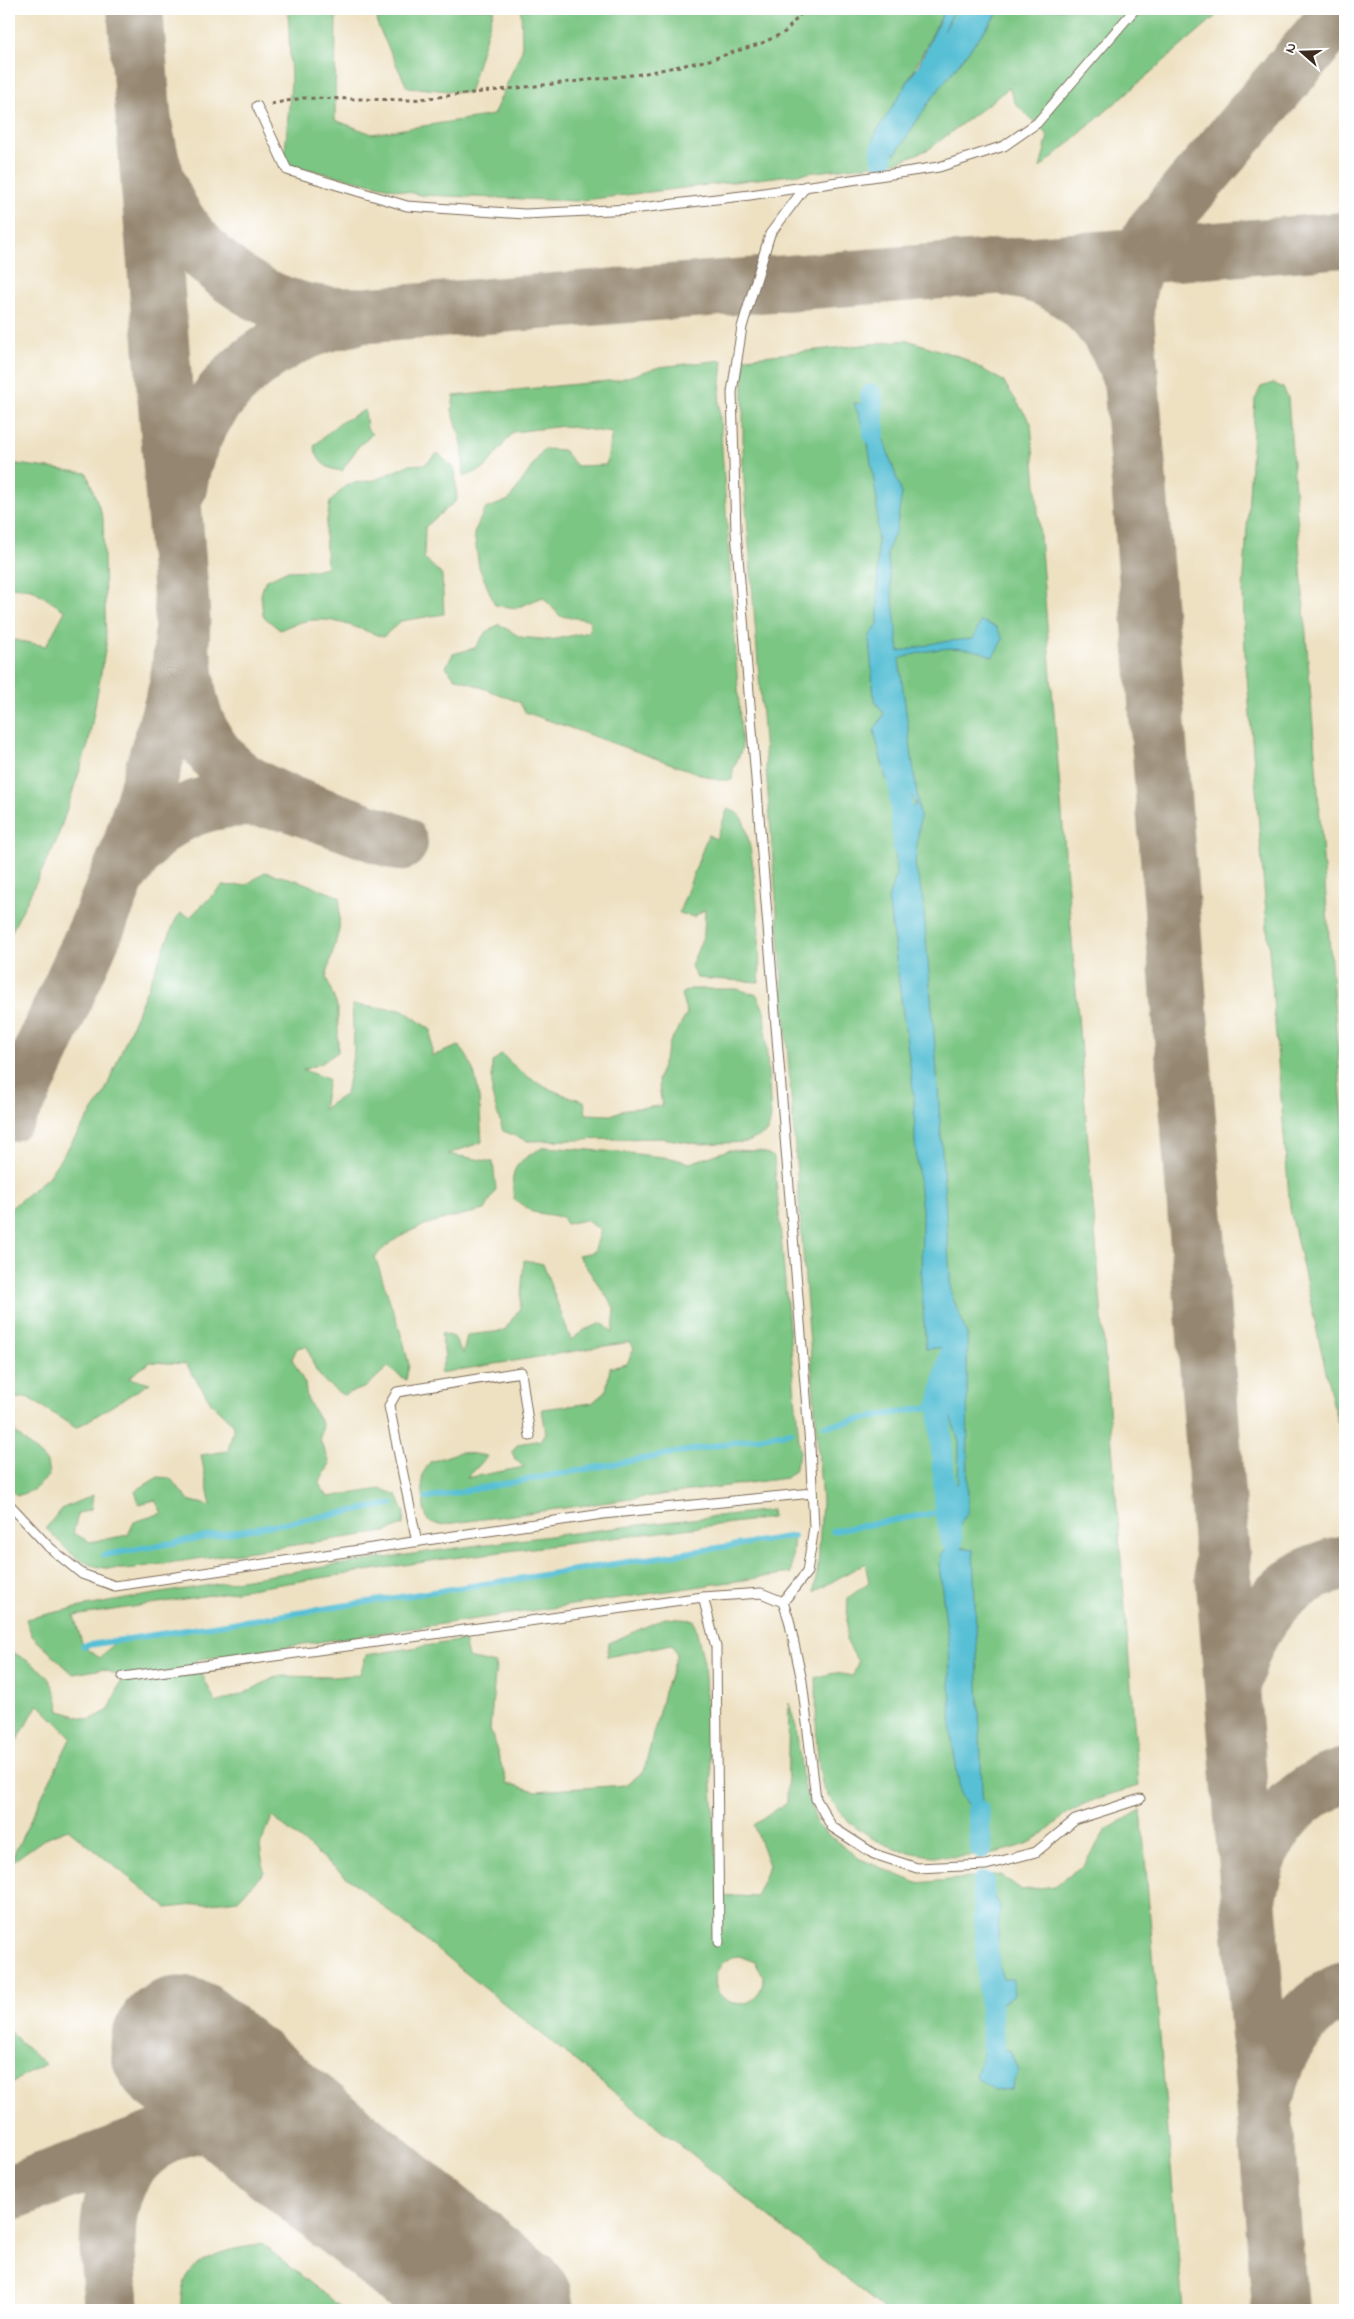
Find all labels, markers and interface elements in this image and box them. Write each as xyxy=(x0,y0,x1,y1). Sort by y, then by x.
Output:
north arrow xyxy=(1276,28,1326,78)
text: N xyxy=(1280,40,1303,56)

